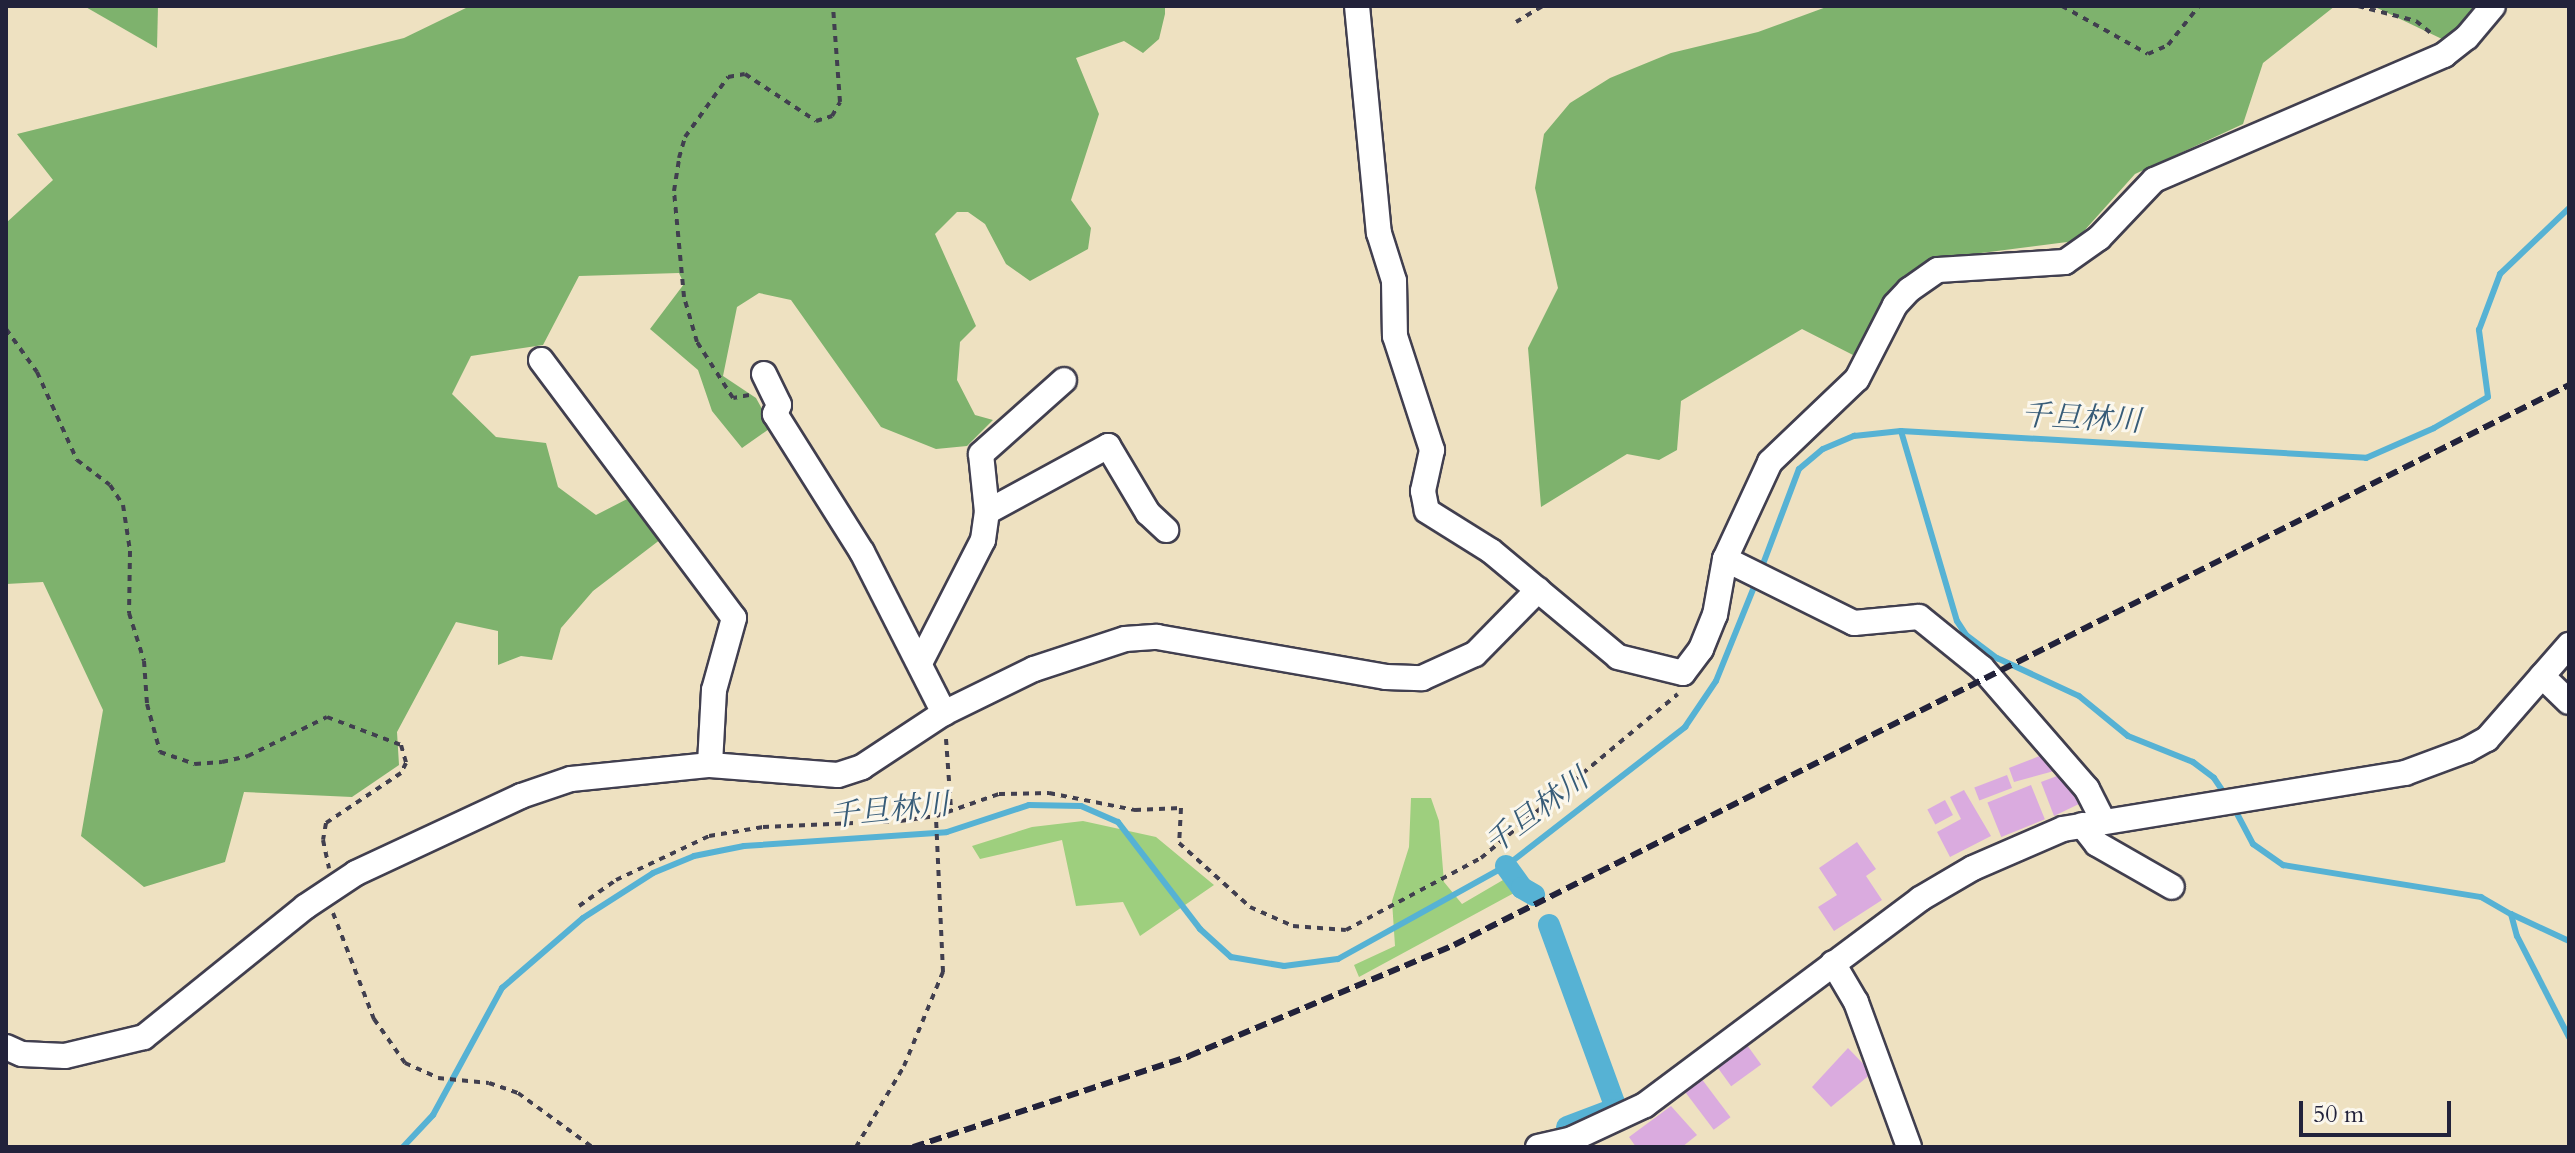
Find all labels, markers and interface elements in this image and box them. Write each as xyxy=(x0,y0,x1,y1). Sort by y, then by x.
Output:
water label: 千旦林川 xyxy=(2020,398,2142,440)
water label: 千旦林川 xyxy=(1478,762,1596,862)
water label: 千旦林川 xyxy=(827,787,951,835)
scale bar xyxy=(2303,1085,2455,1135)
text: 50 m xyxy=(2313,1098,2364,1131)

